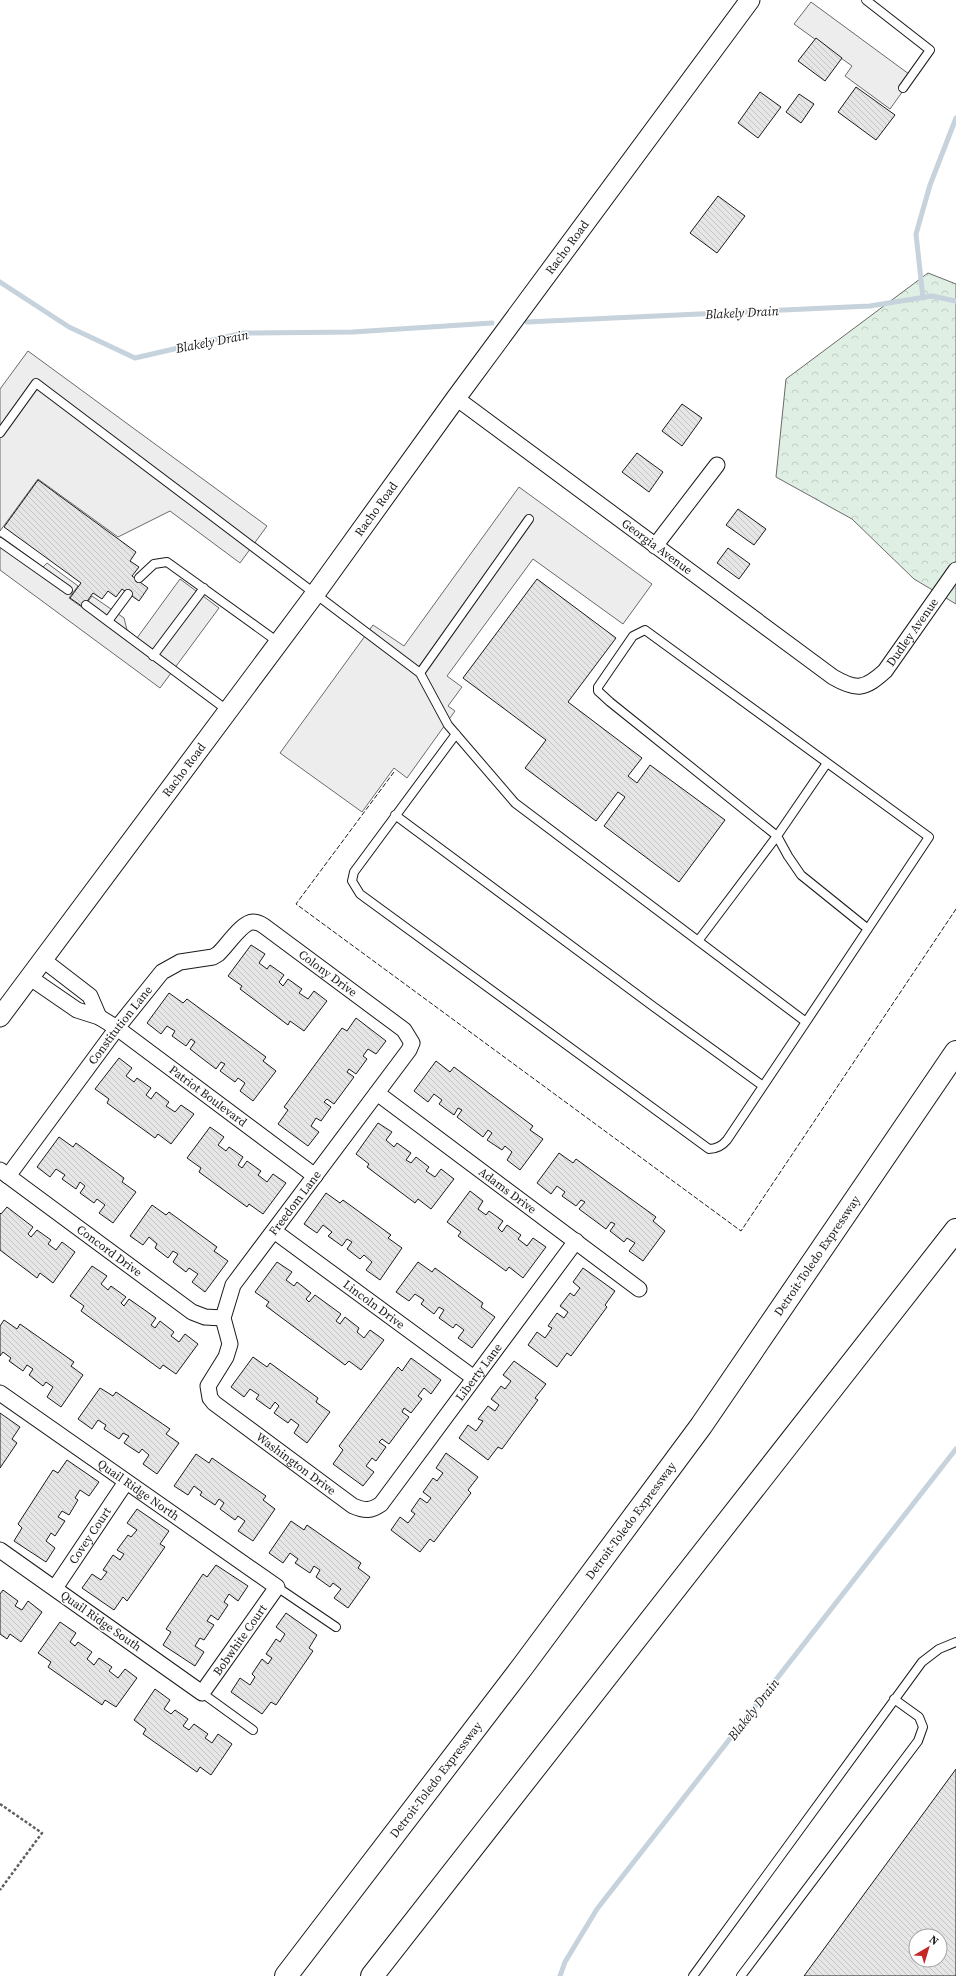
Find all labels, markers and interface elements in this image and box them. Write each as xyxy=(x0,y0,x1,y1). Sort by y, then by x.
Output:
street label: Racho Road xyxy=(542,217,593,278)
water label: Blakely Drain xyxy=(704,302,780,323)
water label: Blakely Drain xyxy=(173,326,251,357)
street label: Racho Road xyxy=(351,479,401,540)
street label: Georgia Avenue xyxy=(618,515,695,578)
street label: Dudley Avenue xyxy=(883,595,942,670)
street label: Racho Road xyxy=(159,740,209,800)
street label: Colony Drive xyxy=(295,946,360,1000)
street label: Constitution Lane xyxy=(85,982,156,1068)
street label: Patriot Boulevard xyxy=(166,1062,250,1130)
street label: Adams Drive xyxy=(475,1164,540,1217)
street label: Freedom Lane xyxy=(265,1167,325,1239)
street label: Detroit-Toledo Expressway xyxy=(770,1192,864,1319)
street label: Concord Drive xyxy=(73,1221,145,1280)
street label: Lincoln Drive xyxy=(340,1276,408,1332)
street label: Liberty Lane xyxy=(452,1340,506,1404)
street label: Washington Drive xyxy=(253,1429,339,1499)
street label: Quail Ridge North xyxy=(94,1456,182,1524)
street label: Detroit-Toledo Expressway xyxy=(582,1458,680,1583)
street label: Covey Court xyxy=(65,1504,115,1567)
street label: Quail Ridge South xyxy=(57,1587,145,1655)
street label: Bobwhite Court xyxy=(209,1601,271,1679)
water label: Blakely Drain xyxy=(723,1674,783,1744)
street label: Detroit-Toledo Expressway xyxy=(386,1718,486,1841)
north arrow xyxy=(908,1928,948,1968)
text: N xyxy=(926,1932,942,1949)

